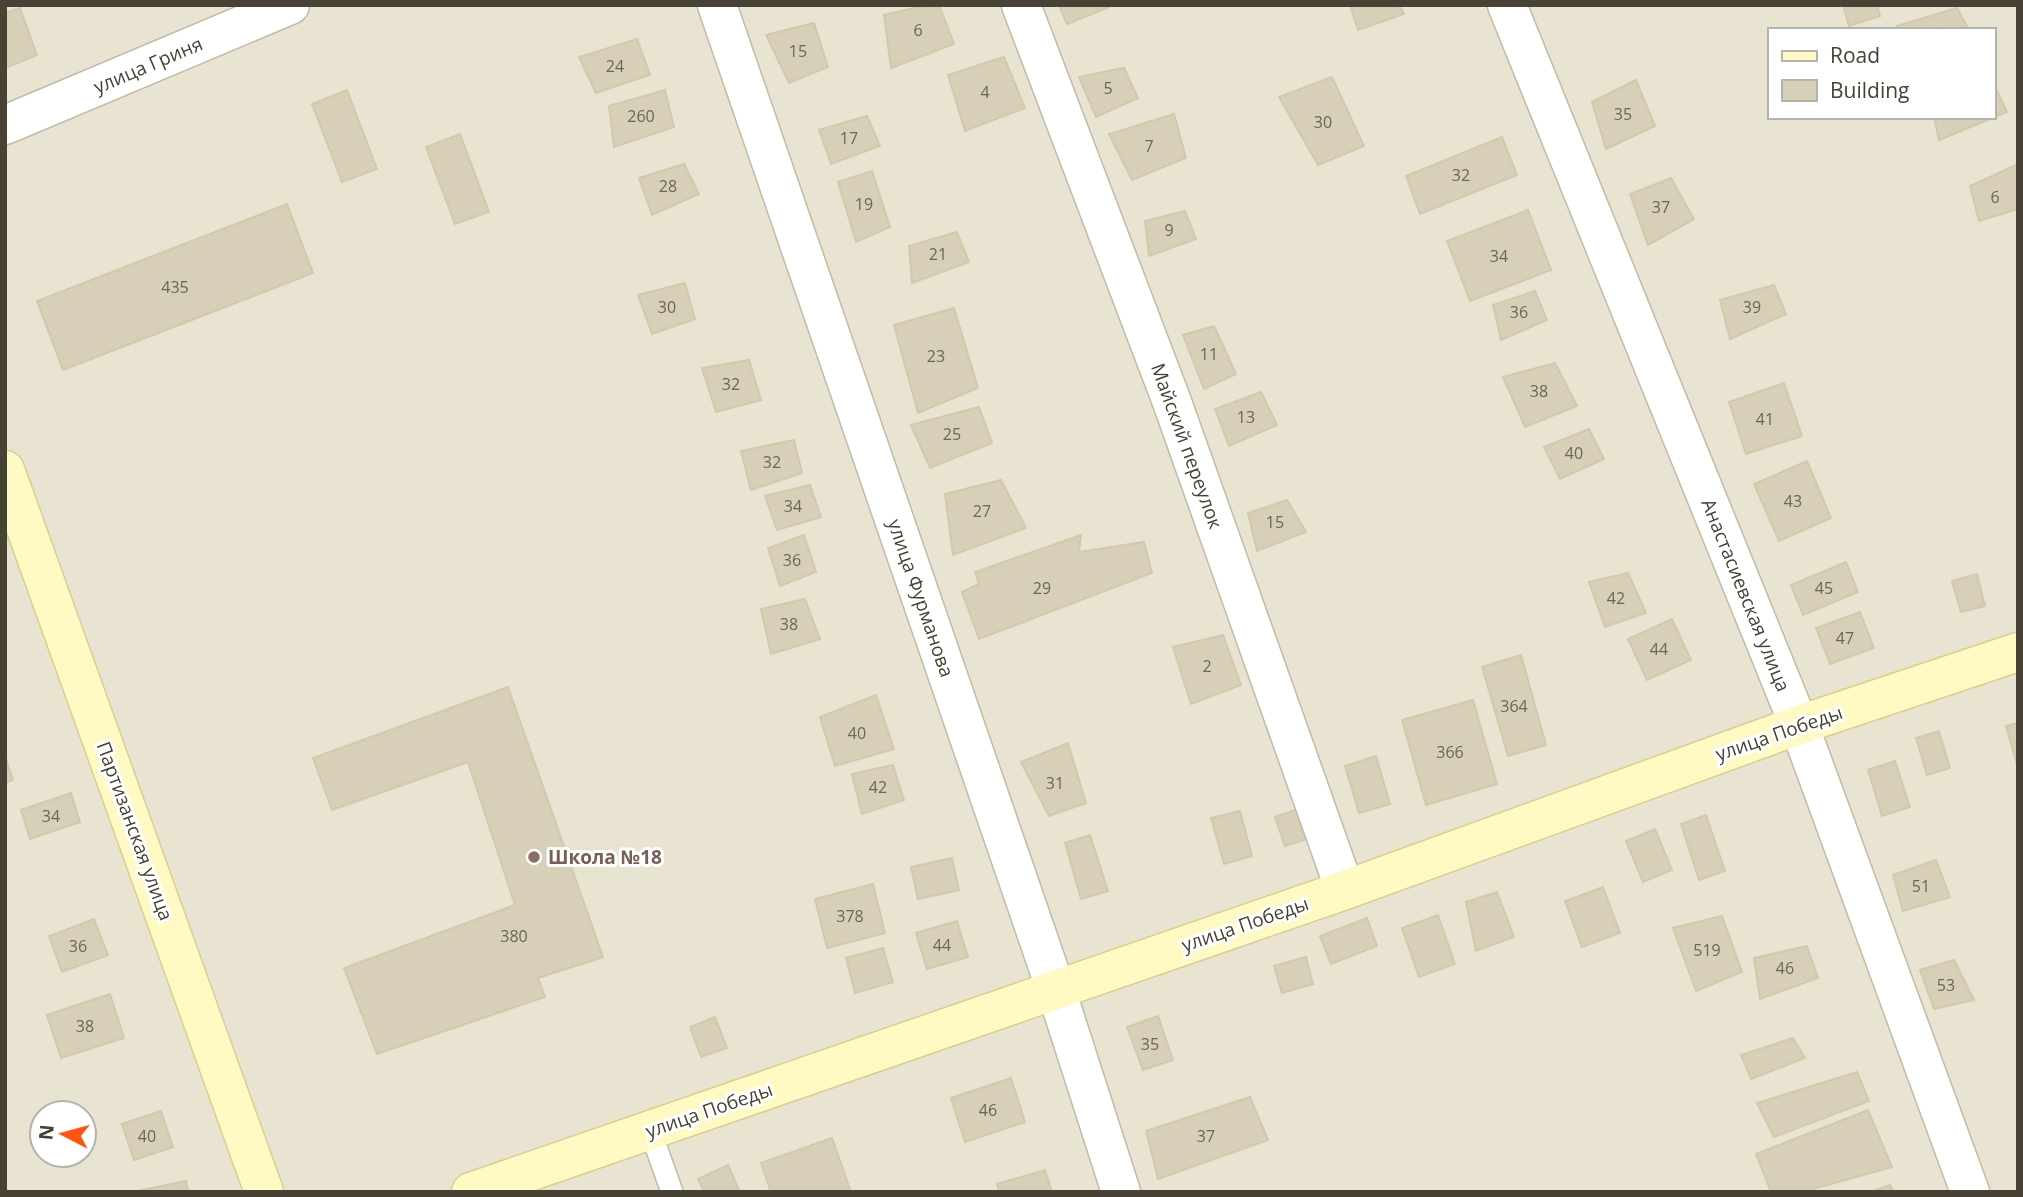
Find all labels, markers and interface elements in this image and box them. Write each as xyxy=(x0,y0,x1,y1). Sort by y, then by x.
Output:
house number: 6 xyxy=(913,19,923,41)
legend xyxy=(1768,28,1995,119)
street label: улица Гриня xyxy=(90,30,206,100)
house number: 15 xyxy=(789,40,807,62)
text: Road xyxy=(1830,41,1880,69)
house number: 24 xyxy=(606,55,624,77)
text: Building xyxy=(1830,76,1909,104)
house number: 5 xyxy=(1103,77,1113,99)
house number: 4 xyxy=(980,81,990,103)
house number: 35 xyxy=(1614,103,1632,125)
house number: 260 xyxy=(627,105,655,127)
house number: 30 xyxy=(1314,111,1332,133)
house number: 17 xyxy=(840,127,858,149)
house number: 7 xyxy=(1144,135,1154,157)
house number: 32 xyxy=(1452,164,1470,186)
house number: 28 xyxy=(659,175,677,197)
house number: 6 xyxy=(1990,186,2000,208)
house number: 19 xyxy=(855,193,873,215)
house number: 37 xyxy=(1652,196,1670,218)
house number: 9 xyxy=(1164,219,1174,241)
house number: 21 xyxy=(929,243,947,265)
house number: 34 xyxy=(1490,245,1508,267)
house number: 435 xyxy=(161,276,189,298)
house number: 30 xyxy=(658,296,676,318)
house number: 39 xyxy=(1743,296,1761,318)
house number: 36 xyxy=(1510,301,1528,323)
house number: 11 xyxy=(1200,343,1218,365)
house number: 23 xyxy=(927,345,945,367)
street label: Майский переулок xyxy=(1145,360,1229,532)
house number: 32 xyxy=(722,373,740,395)
house number: 38 xyxy=(1530,380,1548,402)
house number: 13 xyxy=(1237,406,1255,428)
house number: 41 xyxy=(1756,408,1774,430)
house number: 25 xyxy=(943,423,961,445)
house number: 40 xyxy=(1565,442,1583,464)
house number: 32 xyxy=(763,451,781,473)
house number: 43 xyxy=(1784,490,1802,512)
house number: 34 xyxy=(784,495,802,517)
street label: Анастасиевская улица xyxy=(1695,495,1797,695)
house number: 27 xyxy=(973,500,991,522)
house number: 15 xyxy=(1266,511,1284,533)
street label: улица Фурманова xyxy=(882,515,960,681)
house number: 36 xyxy=(783,549,801,571)
house number: 29 xyxy=(1033,577,1051,599)
house number: 45 xyxy=(1815,577,1833,599)
house number: 42 xyxy=(1607,587,1625,609)
house number: 38 xyxy=(780,613,798,635)
house number: 47 xyxy=(1836,627,1854,649)
house number: 44 xyxy=(1650,638,1668,660)
house number: 2 xyxy=(1202,655,1212,677)
house number: 364 xyxy=(1500,695,1528,717)
street label: улица Победы xyxy=(1712,699,1846,767)
house number: 40 xyxy=(848,722,866,744)
street label: Партизанская улица xyxy=(91,738,179,924)
house number: 366 xyxy=(1436,741,1464,763)
house number: 31 xyxy=(1046,772,1064,794)
house number: 42 xyxy=(869,776,887,798)
house number: 34 xyxy=(42,805,60,827)
place label: Школа №18 xyxy=(548,844,662,870)
marker: Школа №18 xyxy=(526,849,542,865)
house number: 51 xyxy=(1912,875,1930,897)
street label: улица Победы xyxy=(1178,890,1312,958)
house number: 378 xyxy=(836,905,864,927)
house number: 380 xyxy=(500,925,528,947)
house number: 44 xyxy=(933,934,951,956)
house number: 36 xyxy=(69,935,87,957)
house number: 519 xyxy=(1693,939,1721,961)
house number: 46 xyxy=(1776,957,1794,979)
house number: 53 xyxy=(1937,974,1955,996)
house number: 38 xyxy=(76,1015,94,1037)
house number: 35 xyxy=(1141,1033,1159,1055)
street label: улица Победы xyxy=(642,1076,776,1144)
north arrow xyxy=(28,1099,98,1169)
house number: 46 xyxy=(979,1099,997,1121)
text: N xyxy=(32,1123,60,1141)
house number: 40 xyxy=(138,1125,156,1147)
house number: 37 xyxy=(1197,1125,1215,1147)

